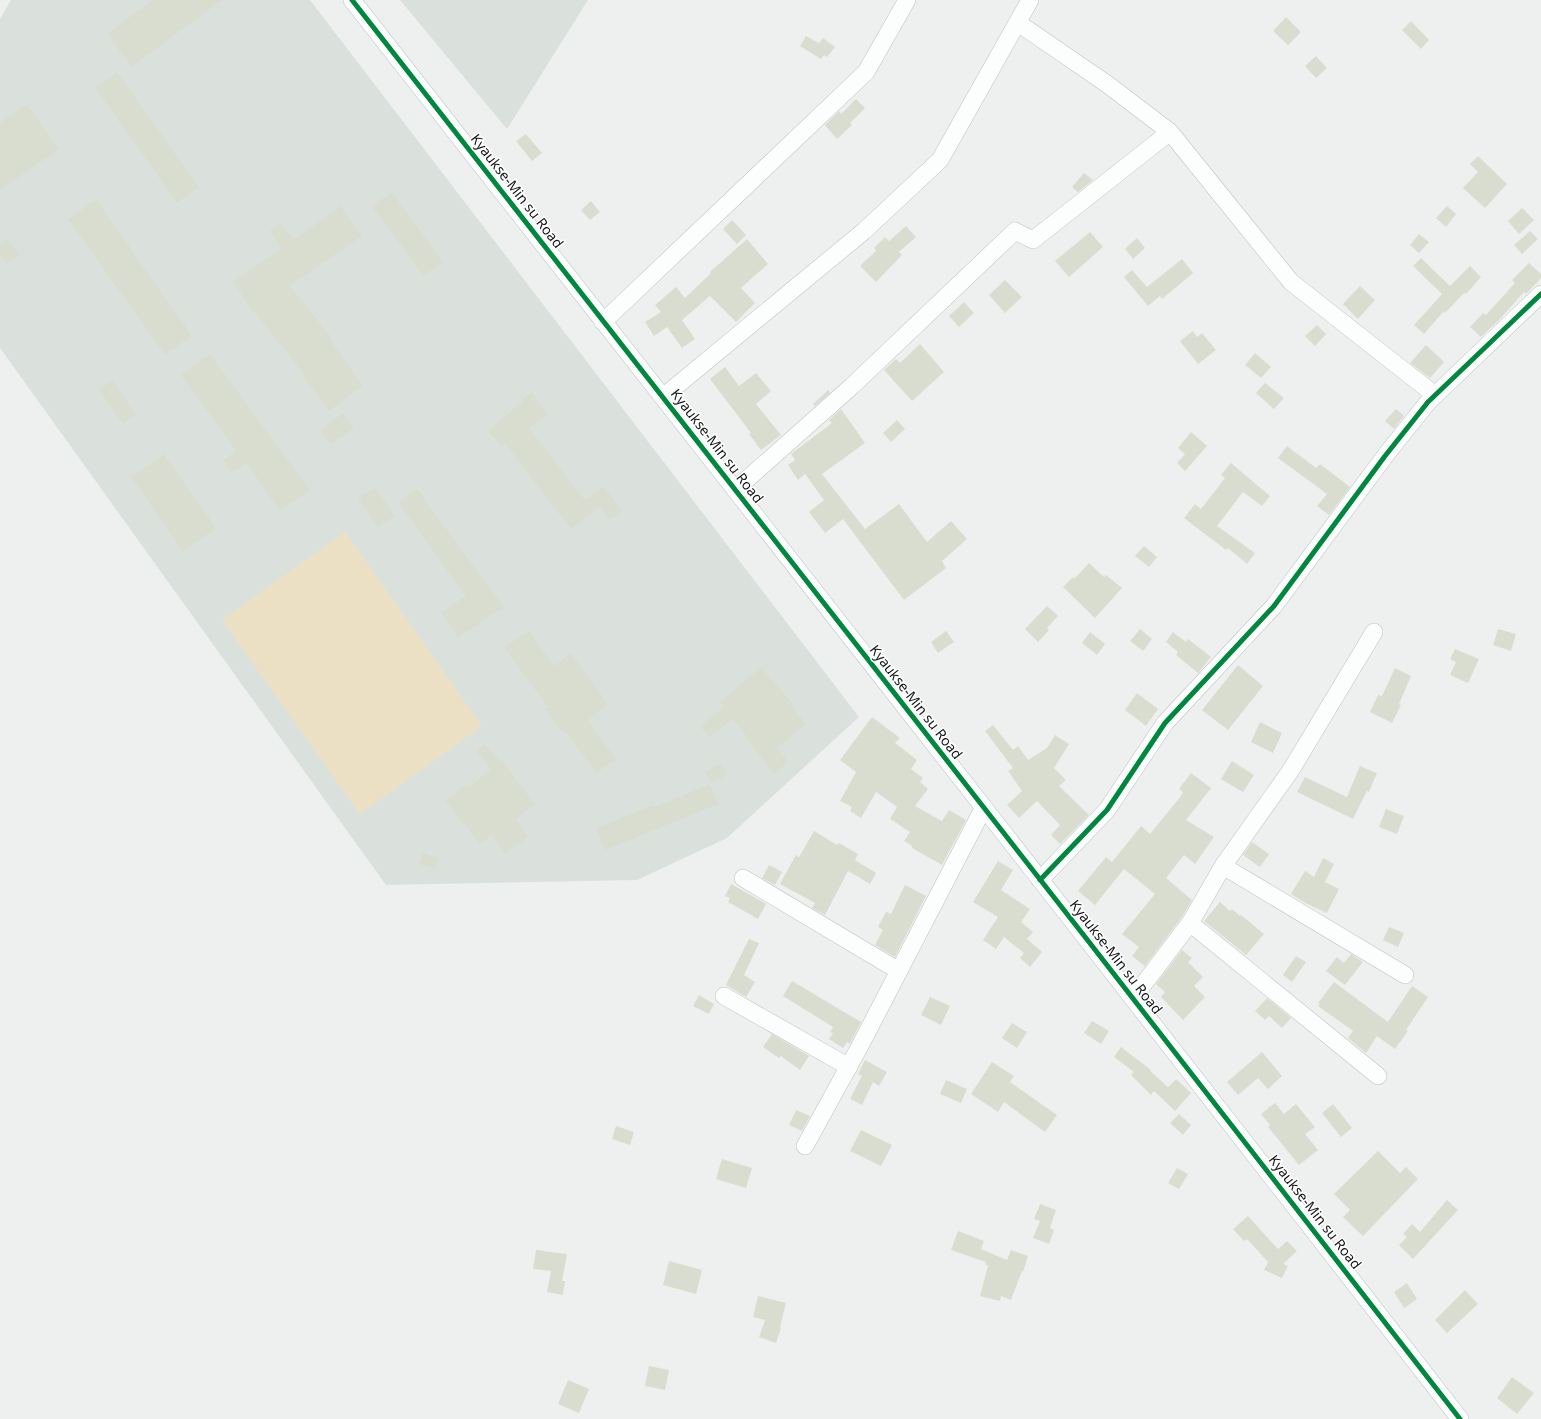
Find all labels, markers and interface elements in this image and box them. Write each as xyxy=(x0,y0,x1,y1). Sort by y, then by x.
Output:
street label: Kyaukse-Min su Road xyxy=(467,130,568,252)
street label: Kyaukse-Min su Road xyxy=(667,385,768,507)
street label: Kyaukse-Min su Road xyxy=(866,641,967,763)
street label: Kyaukse-Min su Road xyxy=(1066,896,1167,1018)
street label: Kyaukse-Min su Road xyxy=(1265,1151,1366,1273)

